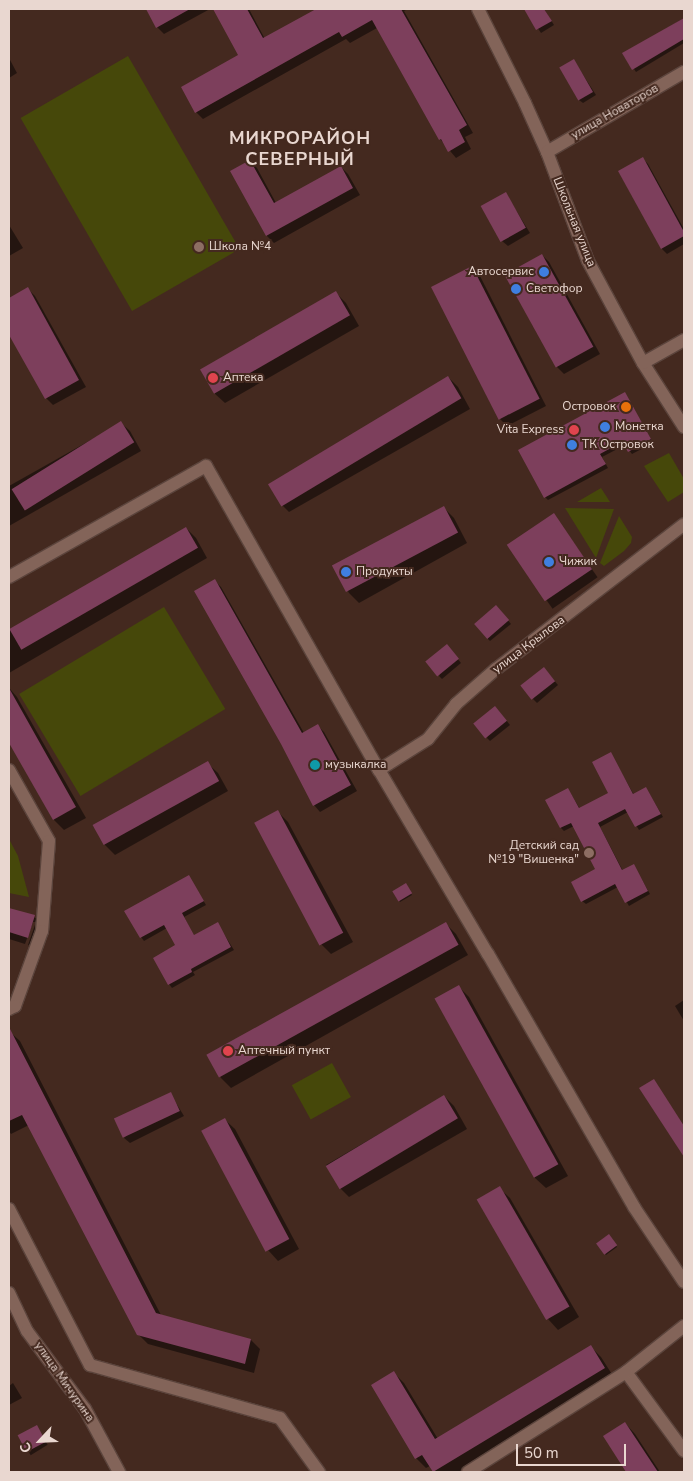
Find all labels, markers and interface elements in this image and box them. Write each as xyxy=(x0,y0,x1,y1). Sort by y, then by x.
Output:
street label: улица Новаторов xyxy=(569,81,661,143)
district label: МИКРОРАЙОН СЕВЕРНЫЙ xyxy=(228,128,372,170)
street label: Школьная улица xyxy=(549,175,599,269)
place label: Школа №4 xyxy=(209,240,271,254)
marker: Школа №4 xyxy=(193,241,205,253)
place label: Автосервис xyxy=(468,265,534,279)
marker: Автосервис xyxy=(538,266,550,278)
place label: Светофор xyxy=(526,282,583,296)
marker: Светофор xyxy=(510,283,522,295)
place label: Аптека xyxy=(223,371,263,385)
marker: Аптека xyxy=(207,372,219,384)
place label: Островок xyxy=(562,400,616,414)
marker: Островок xyxy=(620,401,632,413)
place label: Монетка xyxy=(615,420,664,434)
marker: Монетка xyxy=(599,421,611,433)
place label: Vita Express xyxy=(497,423,564,437)
marker: Vita Express xyxy=(568,424,580,436)
place label: ТК Островок xyxy=(582,438,654,452)
marker: ТК Островок xyxy=(566,439,578,451)
place label: Чижик xyxy=(559,555,597,569)
marker: Чижик xyxy=(543,556,555,568)
place label: Продукты xyxy=(356,565,413,579)
marker: Продукты xyxy=(340,566,352,578)
street label: улица Крылова xyxy=(490,613,568,677)
place label: музыкалка xyxy=(325,758,386,772)
marker: музыкалка xyxy=(309,759,321,771)
place label: Детский сад №19 "Вишенка" xyxy=(488,839,579,867)
marker: Детский сад №19 "Вишенка" xyxy=(583,847,595,859)
place label: Аптечный пункт xyxy=(238,1044,330,1058)
marker: Аптечный пункт xyxy=(222,1045,234,1057)
street label: улица Мичурина xyxy=(31,1339,97,1425)
north arrow xyxy=(15,1416,65,1466)
scale bar xyxy=(518,1434,628,1466)
text: С xyxy=(15,1439,37,1456)
text: 50 m xyxy=(524,1443,559,1463)

